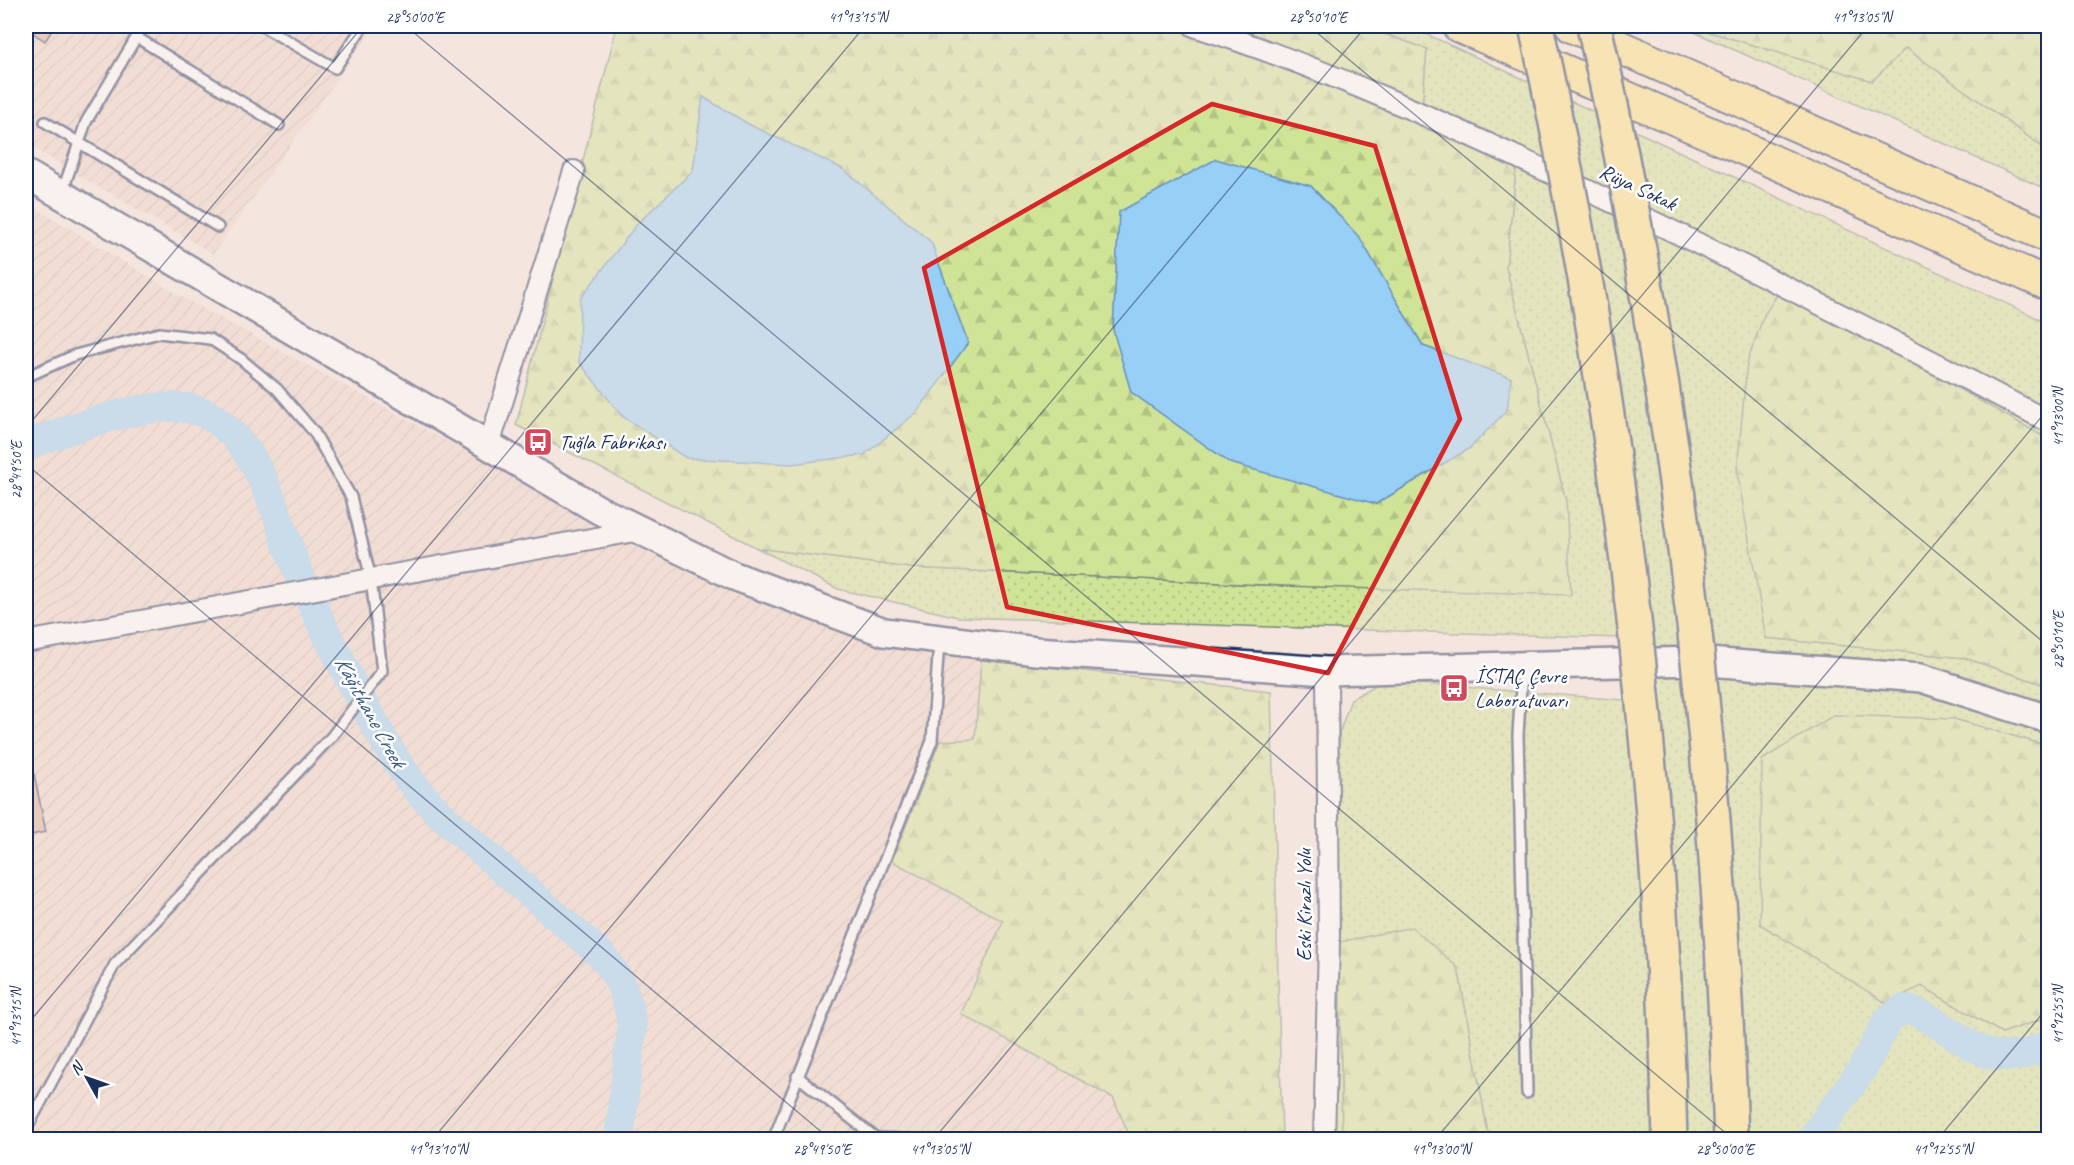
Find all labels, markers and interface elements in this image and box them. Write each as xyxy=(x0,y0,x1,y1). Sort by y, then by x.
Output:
text: 28°50'00"E xyxy=(386,8,446,27)
text: 41°13'15"N xyxy=(828,8,891,27)
text: 28°50'10"E xyxy=(1289,8,1349,27)
text: 41°13'05"N xyxy=(1832,8,1895,27)
street label: Rüya Sokak xyxy=(1595,158,1682,217)
text: 41°13'00"N xyxy=(2049,384,2068,447)
bus stop icon: Tuğla Fabrikası xyxy=(522,426,554,458)
place label: Tuğla Fabrikası xyxy=(559,429,667,455)
text: 28°49'50"E xyxy=(7,439,26,499)
text: 28°50'10"E xyxy=(2049,609,2068,669)
water label: Kâğıthane Creek xyxy=(328,651,414,775)
place label: İSTAÇ Çevre Laboratuvarı xyxy=(1475,663,1568,713)
bus stop icon: İSTAÇ Çevre Laboratuvarı xyxy=(1438,672,1470,704)
street label: Eski Kirazlı Yolu xyxy=(1291,847,1317,961)
text: 41°12'55"N xyxy=(2049,982,2068,1045)
text: 41°13'15"N xyxy=(7,984,26,1047)
north arrow xyxy=(57,1048,117,1108)
text: N xyxy=(65,1056,89,1079)
text: 41°13'10"N xyxy=(408,1140,471,1159)
text: 28°49'50"E xyxy=(793,1140,853,1159)
text: 41°13'05"N xyxy=(910,1140,973,1159)
text: 41°13'00"N xyxy=(1411,1140,1474,1159)
text: 28°50'00"E xyxy=(1696,1140,1756,1159)
text: 41°12'55"N xyxy=(1913,1140,1976,1159)

